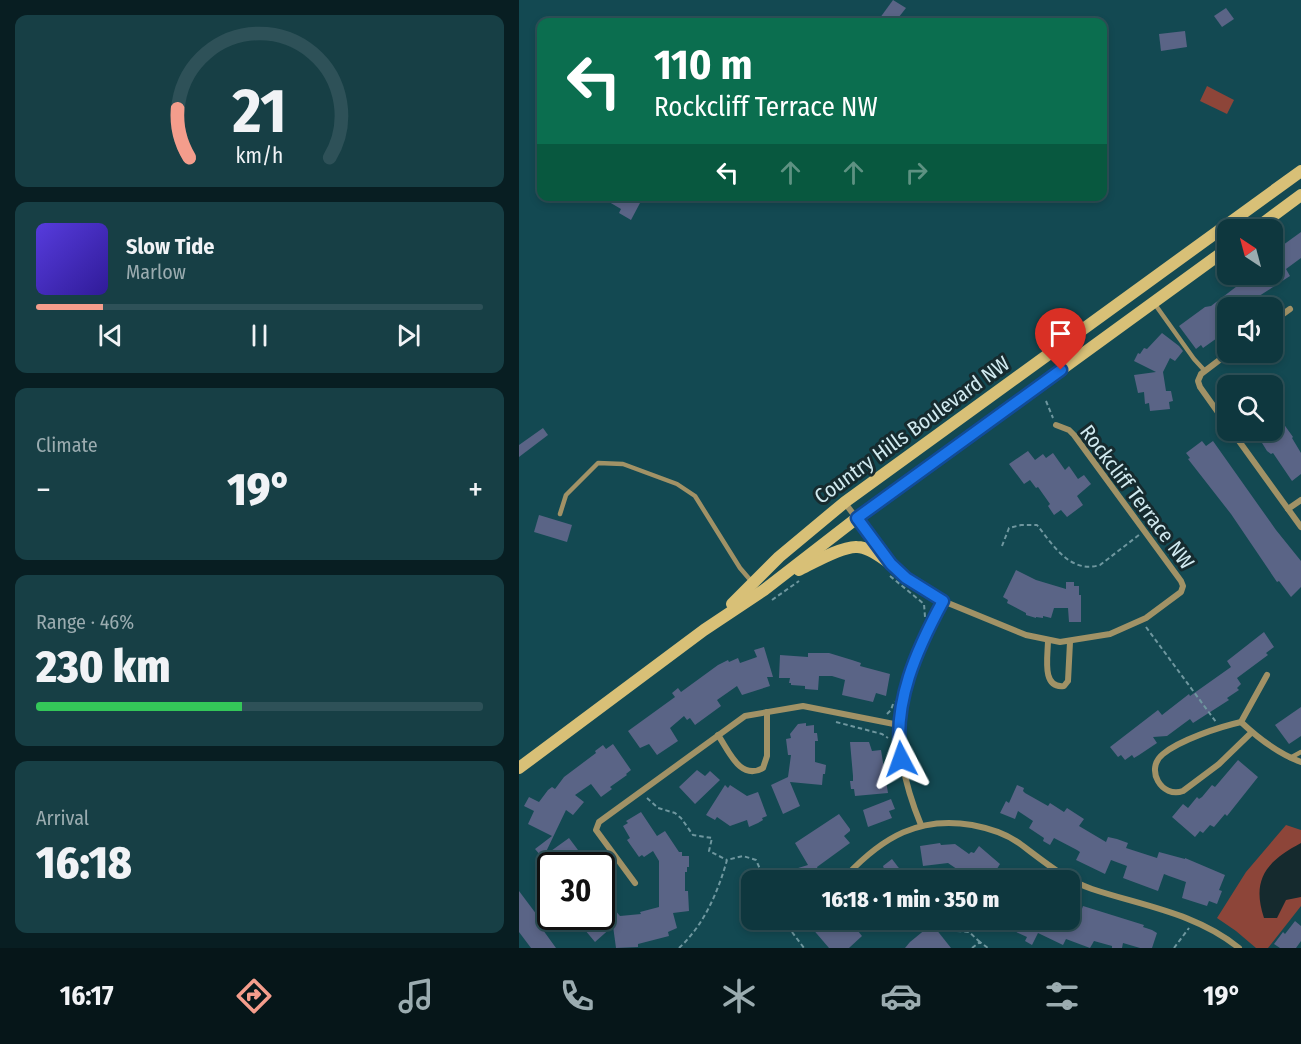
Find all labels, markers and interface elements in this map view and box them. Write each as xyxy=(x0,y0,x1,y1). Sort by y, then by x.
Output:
text: 110 m xyxy=(654,40,753,90)
icon: left xyxy=(555,42,633,120)
text: 21 xyxy=(231,74,287,149)
text: Rockcliff Terrace NW xyxy=(654,91,878,123)
text: km/h xyxy=(236,143,283,169)
icon: left xyxy=(711,156,744,189)
icon: ahead xyxy=(774,156,807,189)
icon: ahead xyxy=(837,156,870,189)
icon: right xyxy=(900,156,933,189)
north arrow xyxy=(1217,219,1283,285)
map controls xyxy=(1217,219,1283,441)
text: Slow Tide xyxy=(126,233,214,260)
text: Marlow xyxy=(126,260,186,284)
button: sound xyxy=(1217,297,1283,363)
pin xyxy=(1035,308,1086,370)
icon: arrive xyxy=(1044,317,1077,350)
icon: previous xyxy=(94,319,127,352)
icon: pause xyxy=(243,319,276,352)
icon: next xyxy=(392,319,425,352)
street label: Country Hills Boulevard NW xyxy=(809,350,1015,510)
button: search xyxy=(1217,375,1283,441)
street label: Rockcliff Terrace NW xyxy=(1074,420,1200,575)
text: Climate xyxy=(36,433,98,457)
text: 19° xyxy=(227,463,292,517)
text: − xyxy=(36,470,51,510)
text: + xyxy=(468,470,483,510)
text: Range · 46% xyxy=(36,610,134,634)
text: 230 km xyxy=(36,640,170,694)
position arrow xyxy=(869,727,933,791)
text: Arrival xyxy=(36,806,89,830)
text: 16:18 xyxy=(36,836,132,890)
speed limit sign: 30 xyxy=(537,852,615,930)
text: 16:18 · 1 min · 350 m xyxy=(822,886,999,913)
icon: directions xyxy=(233,975,275,1017)
icon: music xyxy=(395,975,437,1017)
icon: phone xyxy=(556,975,598,1017)
icon: climate xyxy=(718,975,760,1017)
icon: car xyxy=(880,975,922,1017)
icon: filters xyxy=(1041,975,1083,1017)
text: 16:17 xyxy=(60,980,114,1012)
text: 19° xyxy=(1203,980,1241,1012)

